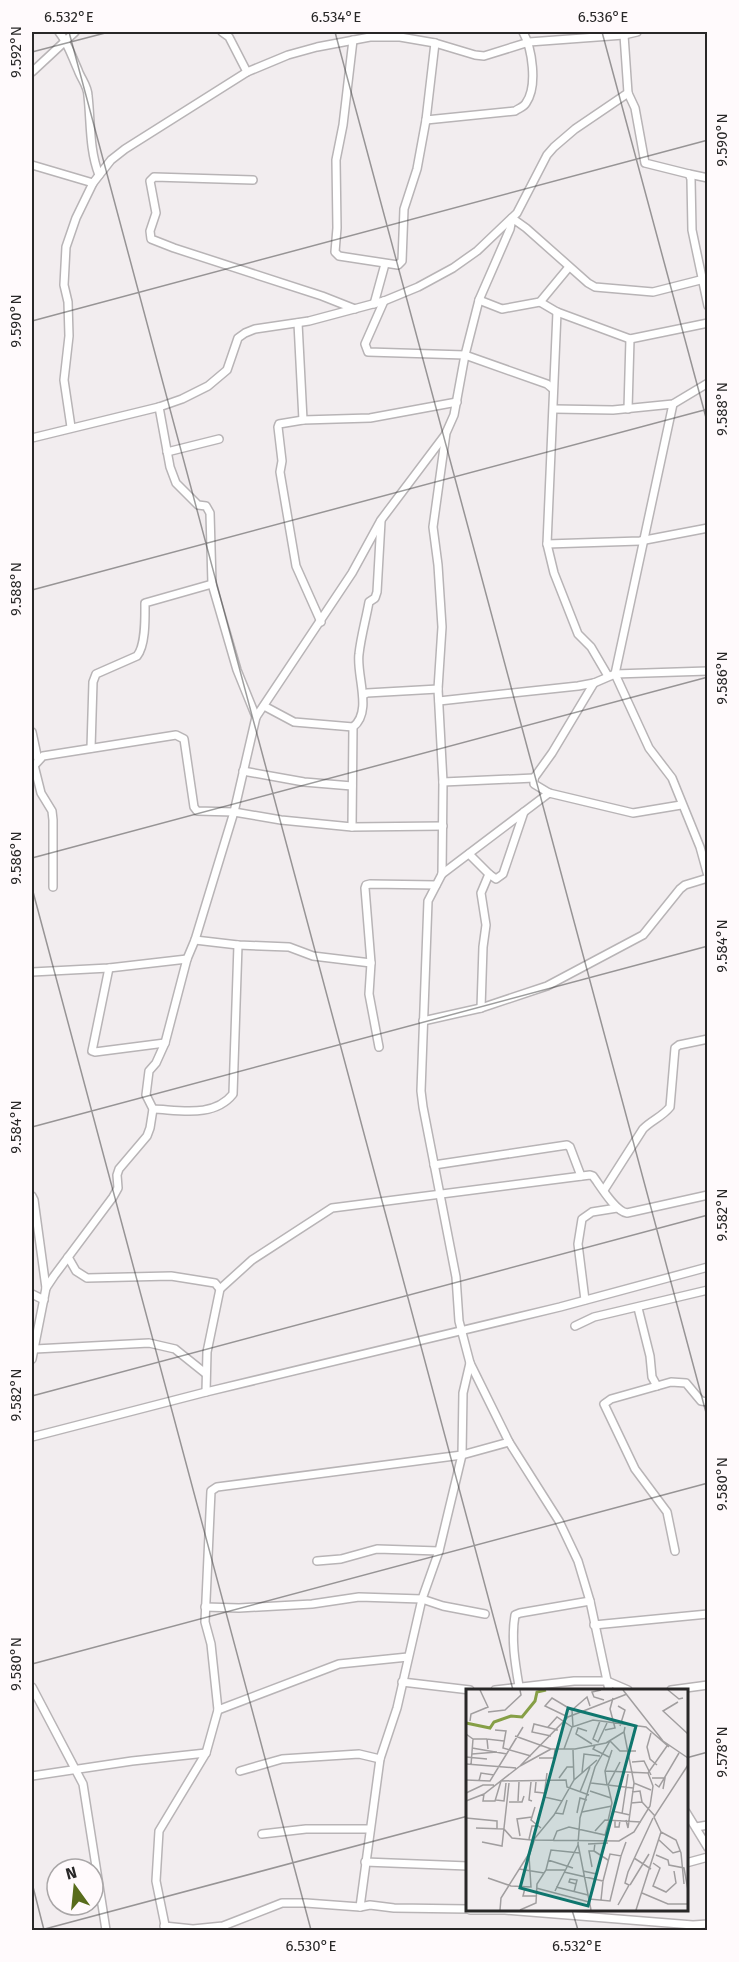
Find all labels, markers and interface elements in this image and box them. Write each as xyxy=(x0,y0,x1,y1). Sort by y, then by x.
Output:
text: 6.532°E xyxy=(44,8,94,26)
text: 6.534°E xyxy=(311,8,361,26)
text: 6.536°E xyxy=(578,8,628,26)
text: 9.592°N xyxy=(7,26,25,78)
text: 9.590°N xyxy=(713,113,731,167)
text: 9.590°N xyxy=(7,294,25,348)
text: 9.588°N xyxy=(713,382,731,436)
text: 9.588°N xyxy=(7,562,25,616)
text: 9.586°N xyxy=(713,651,731,705)
text: 9.586°N xyxy=(7,831,25,885)
text: 9.584°N xyxy=(713,919,731,973)
text: 9.584°N xyxy=(7,1100,25,1154)
text: 9.582°N xyxy=(713,1189,731,1241)
text: 9.582°N xyxy=(7,1369,25,1421)
text: 9.580°N xyxy=(713,1457,731,1511)
text: 9.580°N xyxy=(7,1637,25,1691)
inset map xyxy=(466,1689,688,1911)
text: 9.578°N xyxy=(713,1726,731,1778)
north arrow xyxy=(45,1857,105,1917)
text: N xyxy=(64,1862,79,1884)
text: 6.530°E xyxy=(286,1937,336,1955)
text: 6.532°E xyxy=(552,1937,602,1955)

